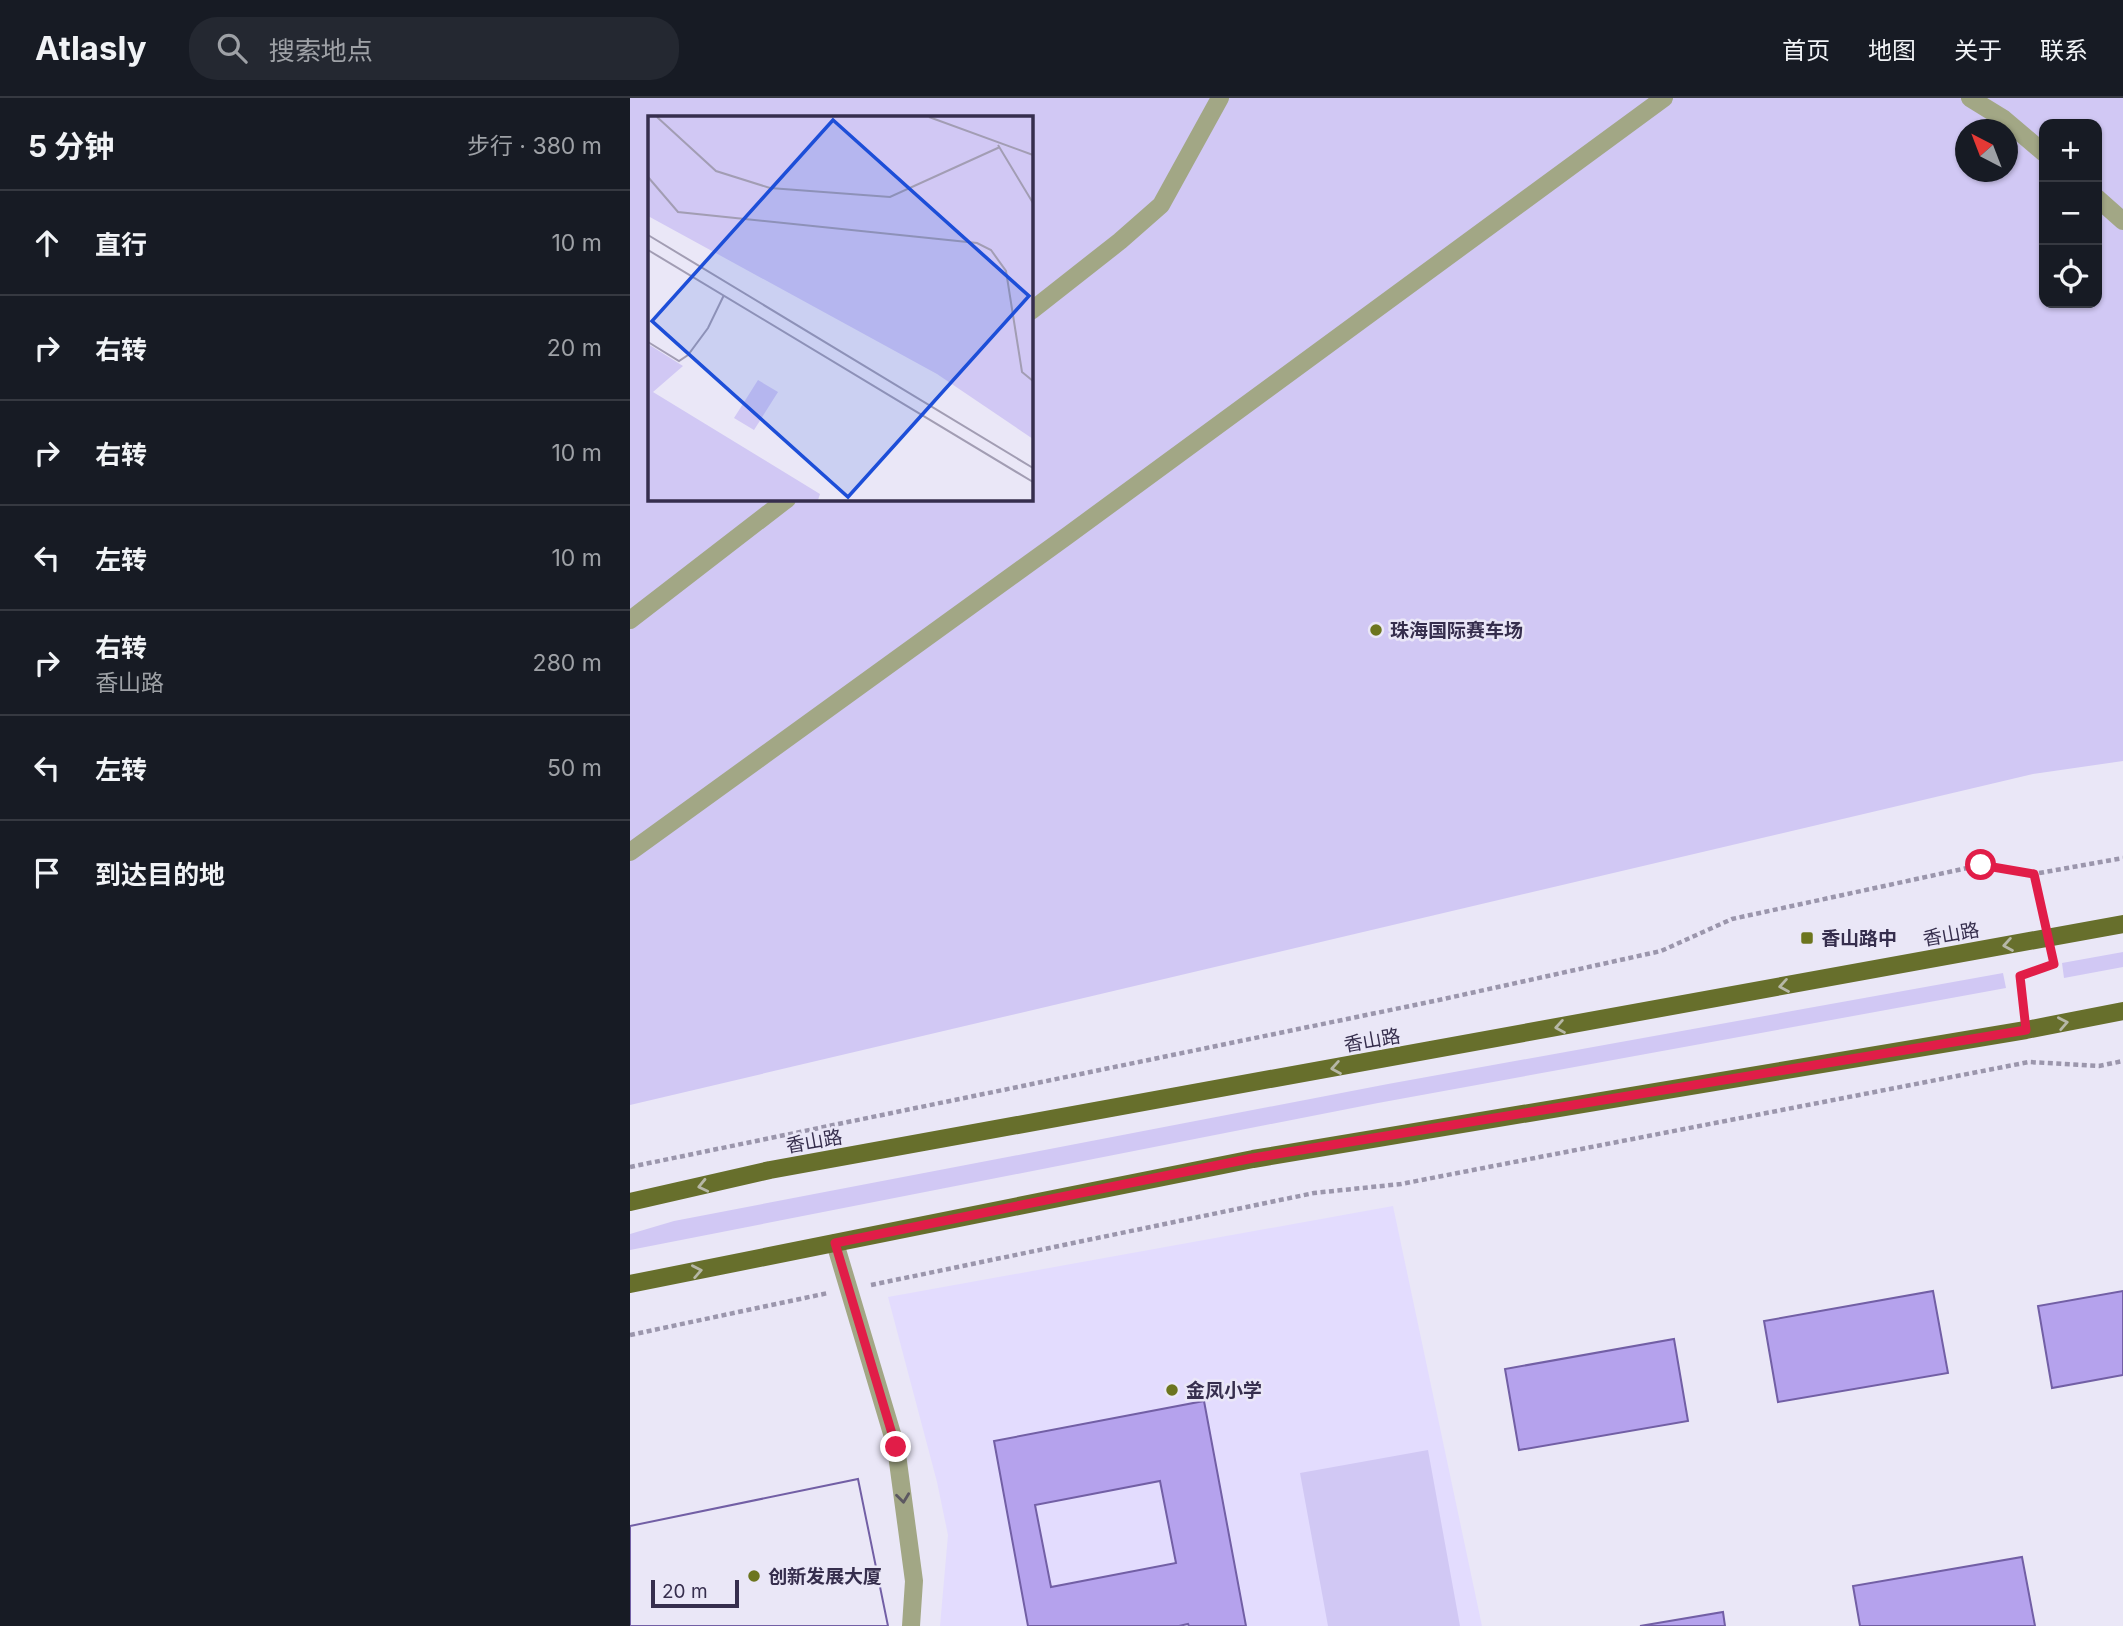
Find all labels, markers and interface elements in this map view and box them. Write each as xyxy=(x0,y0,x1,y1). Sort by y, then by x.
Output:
search box xyxy=(189,17,679,80)
text: Atlasly xyxy=(35,28,147,68)
icon: search xyxy=(213,29,251,67)
text: 搜索地点 xyxy=(269,35,373,66)
text: 首页 xyxy=(1782,36,1830,65)
text: 地图 xyxy=(1868,36,1916,65)
text: 关于 xyxy=(1954,36,2002,65)
text: 联系 xyxy=(2040,36,2088,65)
inset map xyxy=(648,116,1032,500)
north arrow xyxy=(1955,119,2018,182)
map controls xyxy=(2039,119,2102,308)
button: + xyxy=(2039,119,2102,182)
text: 5 分钟 xyxy=(28,128,114,164)
text: 步行 · 380 m xyxy=(467,132,602,160)
button: − xyxy=(2039,182,2102,245)
icon: ahead xyxy=(28,224,66,262)
text: 直行 xyxy=(95,229,147,260)
text: 10 m xyxy=(552,229,602,257)
button: locate xyxy=(2039,245,2102,308)
icon: right xyxy=(28,329,66,367)
text: 右转 xyxy=(95,334,147,365)
text: 20 m xyxy=(547,334,602,362)
icon: right xyxy=(28,434,66,472)
text: 右转 xyxy=(95,439,147,470)
text: 10 m xyxy=(552,439,602,467)
icon: left xyxy=(28,539,66,577)
text: 左转 xyxy=(95,544,147,575)
text: 10 m xyxy=(552,544,602,572)
place label: 珠海国际赛车场 xyxy=(1390,619,1523,642)
marker: 珠海国际赛车场 xyxy=(1368,622,1384,638)
text: 右转 xyxy=(95,632,147,663)
icon: right xyxy=(28,644,66,682)
text: 280 m xyxy=(533,649,602,677)
text: 香山路 xyxy=(95,669,164,697)
icon: left xyxy=(28,749,66,787)
text: 左转 xyxy=(95,754,147,785)
text: 50 m xyxy=(547,754,602,782)
route start xyxy=(1965,849,1996,880)
icon: arrive xyxy=(28,854,66,892)
text: 到达目的地 xyxy=(95,859,225,890)
street label: 香山路 xyxy=(1921,918,1981,951)
place label: 香山路中 xyxy=(1821,927,1897,950)
marker: 香山路中 xyxy=(1799,930,1815,946)
one-way arrow xyxy=(2002,937,2014,952)
one-way arrow xyxy=(1778,978,1790,993)
one-way arrow xyxy=(2057,1016,2069,1031)
one-way arrow xyxy=(1554,1019,1566,1034)
street label: 香山路 xyxy=(1342,1024,1402,1057)
one-way arrow xyxy=(1330,1060,1342,1075)
street label: 香山路 xyxy=(784,1125,844,1158)
one-way arrow xyxy=(697,1177,709,1192)
one-way arrow xyxy=(691,1264,703,1279)
place label: 金凤小学 xyxy=(1186,1379,1262,1402)
marker: 金凤小学 xyxy=(1164,1382,1180,1398)
route end xyxy=(880,1431,911,1462)
one-way arrow xyxy=(895,1492,910,1504)
place label: 创新发展大厦 xyxy=(768,1565,882,1588)
marker: 创新发展大厦 xyxy=(746,1568,762,1584)
scale bar xyxy=(651,1577,738,1609)
text: 20 m xyxy=(662,1580,708,1603)

